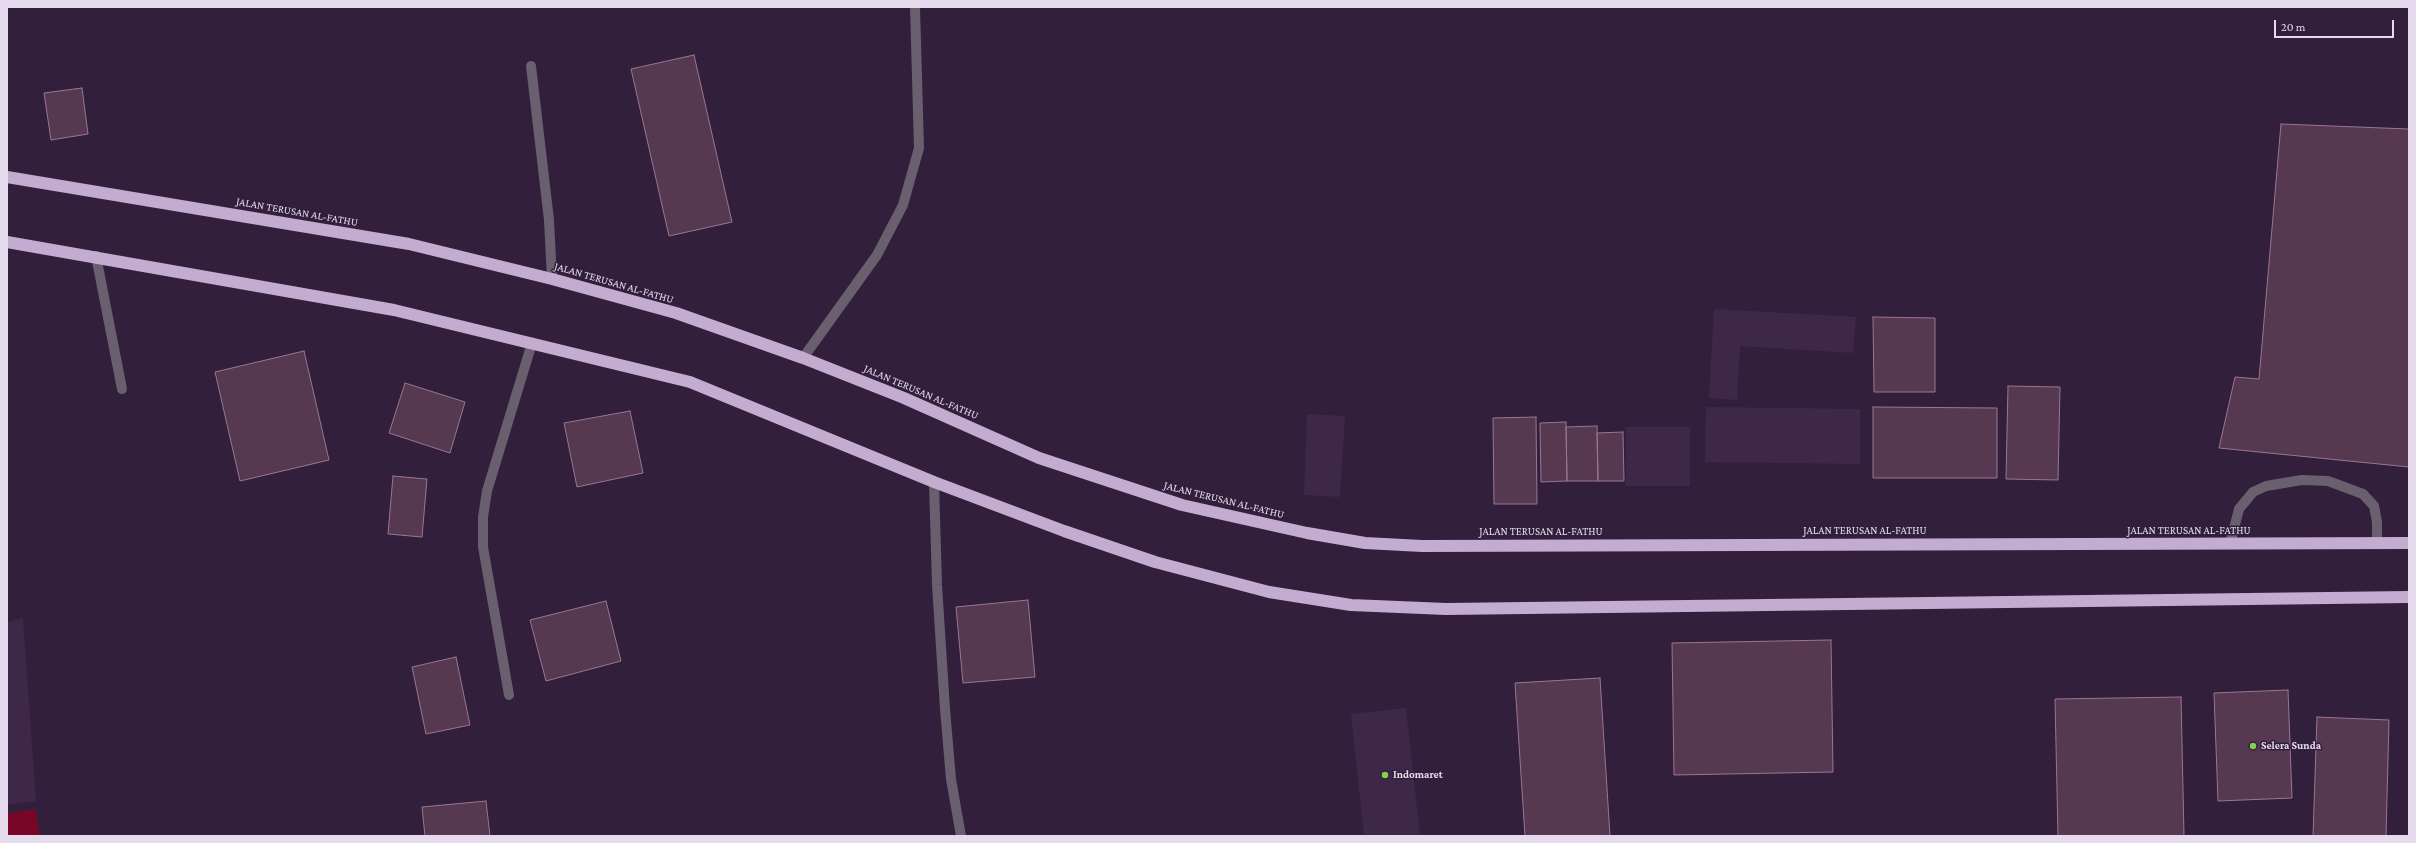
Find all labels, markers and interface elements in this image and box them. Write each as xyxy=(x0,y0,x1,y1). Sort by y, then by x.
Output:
scale bar xyxy=(2276,12,2396,38)
text: 20 m xyxy=(2281,20,2305,34)
street label: JALAN TERUSAN AL-FATHU xyxy=(235,195,359,229)
street label: JALAN TERUSAN AL-FATHU xyxy=(553,260,675,306)
street label: JALAN TERUSAN AL-FATHU xyxy=(862,362,980,422)
street label: JALAN TERUSAN AL-FATHU xyxy=(1163,479,1285,521)
street label: JALAN TERUSAN AL-FATHU xyxy=(1803,524,1927,538)
street label: JALAN TERUSAN AL-FATHU xyxy=(2127,524,2251,538)
street label: JALAN TERUSAN AL-FATHU xyxy=(1479,525,1603,539)
place label: Selera Sunda xyxy=(2261,739,2321,753)
marker: Selera Sunda xyxy=(2248,741,2258,751)
place label: Indomaret xyxy=(1393,768,1443,782)
marker: Indomaret xyxy=(1380,770,1390,780)

